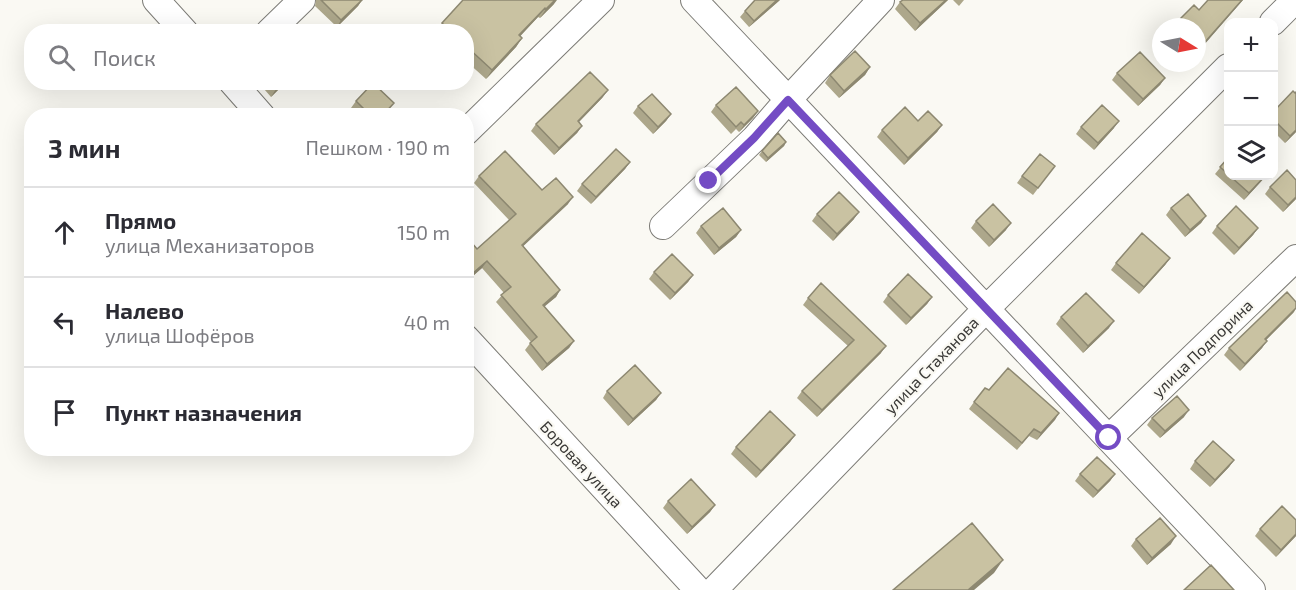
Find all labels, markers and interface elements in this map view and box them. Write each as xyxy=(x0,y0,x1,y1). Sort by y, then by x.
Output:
north arrow xyxy=(1152,18,1206,72)
map controls xyxy=(1224,18,1278,180)
button: + xyxy=(1224,18,1278,72)
search box xyxy=(24,24,474,90)
icon: search xyxy=(45,41,78,74)
text: Поиск xyxy=(93,44,156,70)
button: − xyxy=(1224,72,1278,126)
button: layers xyxy=(1224,126,1278,180)
text: 3 мин xyxy=(48,132,120,163)
text: Пешком · 190 m xyxy=(306,135,450,159)
route end xyxy=(695,167,721,193)
text: Прямо xyxy=(105,207,176,233)
icon: ahead xyxy=(48,216,81,249)
text: 150 m xyxy=(397,220,450,244)
text: улица Механизаторов xyxy=(105,233,315,257)
street label: улица Подпорина xyxy=(1148,295,1257,402)
text: Налево xyxy=(105,297,184,323)
icon: left xyxy=(48,306,81,339)
text: 40 m xyxy=(404,310,450,334)
street label: улица Стаханова xyxy=(880,313,983,418)
text: улица Шофёров xyxy=(105,323,255,347)
icon: arrive xyxy=(48,396,81,429)
text: Пункт назначения xyxy=(105,399,302,425)
street label: Боровая улица xyxy=(536,417,627,512)
route start xyxy=(1095,424,1121,450)

